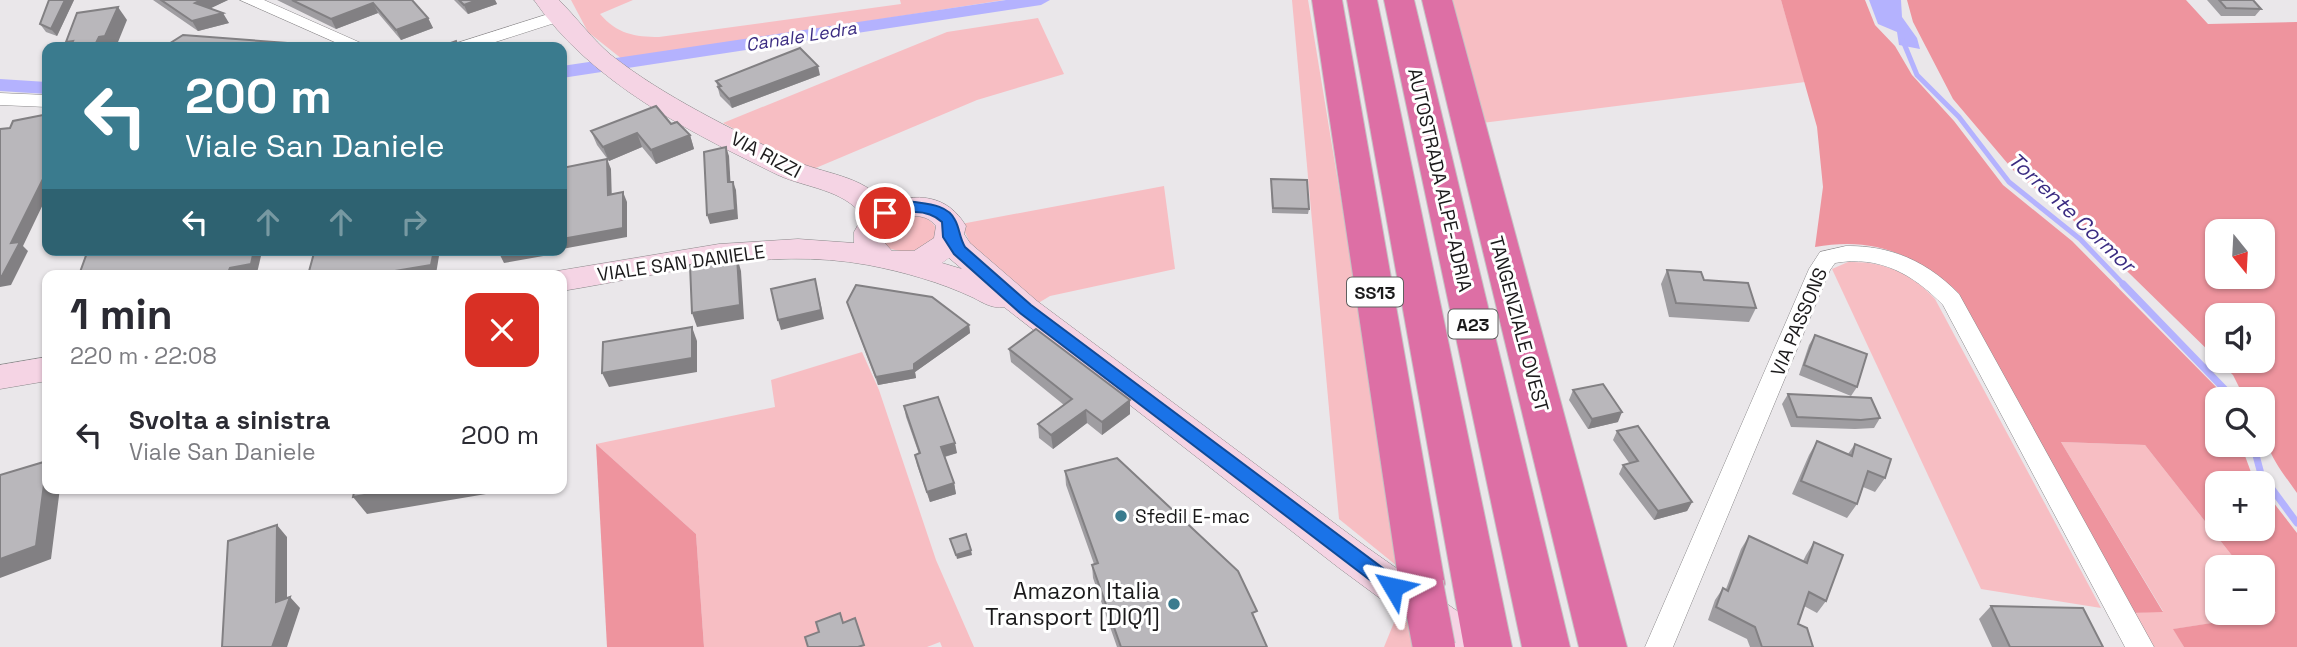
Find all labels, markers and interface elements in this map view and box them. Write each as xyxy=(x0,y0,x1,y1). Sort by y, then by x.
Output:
water label: Canale Ledra xyxy=(744,16,859,56)
text: 200 m xyxy=(185,65,332,127)
street label: AUTOSTRADA ALPE-ADRIA xyxy=(1402,66,1478,294)
icon: left xyxy=(70,70,161,161)
text: Viale San Daniele xyxy=(185,126,445,166)
street label: VIA RIZZI xyxy=(726,126,806,184)
water label: Torrente Cormor xyxy=(2003,146,2143,279)
pin xyxy=(855,183,915,243)
icon: arrive xyxy=(866,194,904,232)
icon: left xyxy=(176,203,214,241)
icon: ahead xyxy=(249,203,287,241)
icon: ahead xyxy=(322,203,360,241)
icon: right xyxy=(395,203,433,241)
north arrow xyxy=(2205,219,2275,289)
map controls xyxy=(2205,219,2275,625)
street label: TANGENZIALE OVEST xyxy=(1484,233,1554,415)
street label: VIALE SAN DANIELE xyxy=(596,239,766,287)
street label: VIA PASSONS xyxy=(1765,264,1833,380)
road number: SS13 xyxy=(1347,278,1403,306)
text: 1 min xyxy=(70,288,173,341)
button: close xyxy=(465,293,539,367)
button: sound xyxy=(2205,303,2275,373)
road number: A23 xyxy=(1448,310,1498,338)
text: 220 m · 22:08 xyxy=(70,341,217,371)
button: search xyxy=(2205,387,2275,457)
text: Svolta a sinistra xyxy=(129,403,330,437)
icon: left xyxy=(70,416,108,454)
text: 200 m xyxy=(461,418,539,452)
text: Viale San Daniele xyxy=(129,437,316,467)
button: + xyxy=(2205,471,2275,541)
place label: Sfedil E-mac xyxy=(1135,504,1250,529)
marker: Sfedil E-mac xyxy=(1113,508,1129,524)
position arrow xyxy=(1356,550,1430,624)
button: − xyxy=(2205,555,2275,625)
place label: Amazon Italia Transport [DIQ1] xyxy=(985,576,1160,632)
marker: Amazon Italia Transport [DIQ1] xyxy=(1166,596,1182,612)

